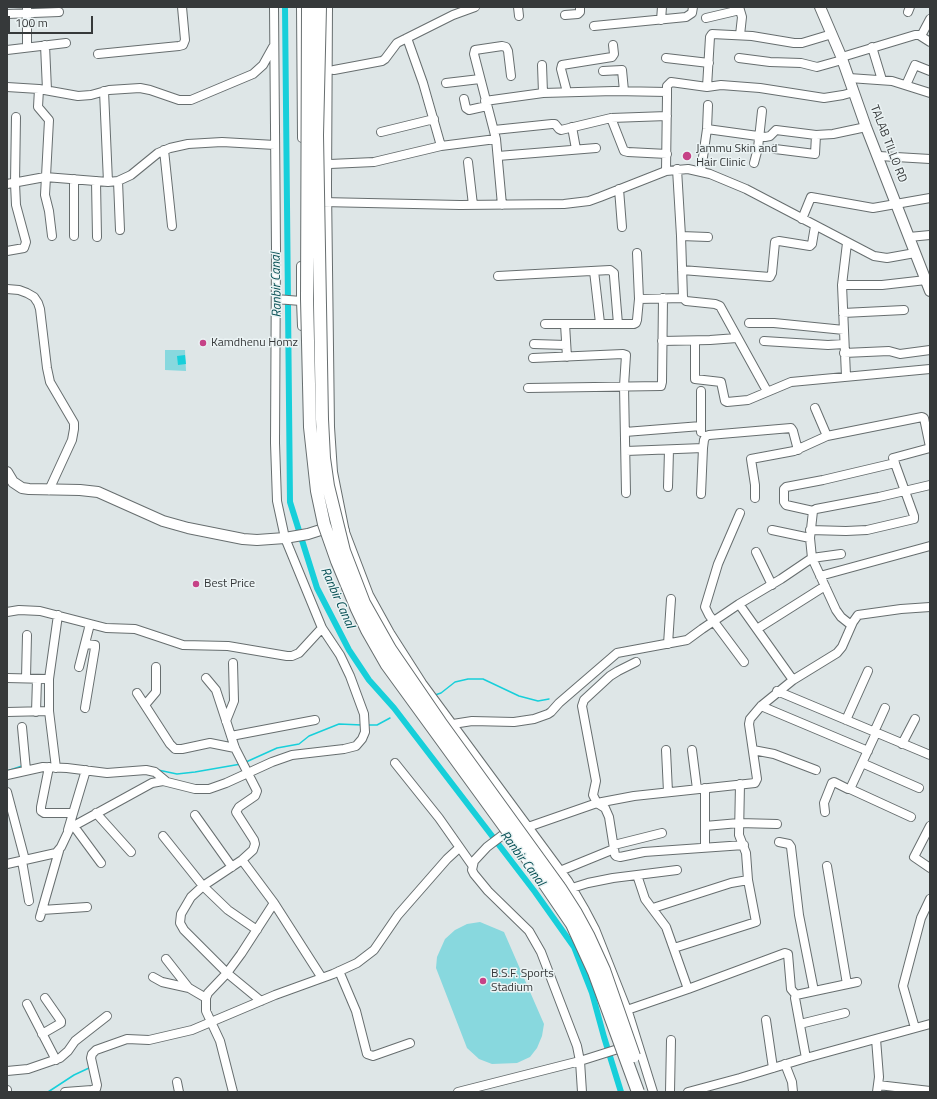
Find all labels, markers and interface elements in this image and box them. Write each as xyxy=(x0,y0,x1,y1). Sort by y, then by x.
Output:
scale bar xyxy=(10,8,95,34)
text: 100 m xyxy=(15,13,48,32)
street label: TALAB TILLO RD xyxy=(867,103,909,185)
place label: Jammu Skin and Hair Clinic xyxy=(696,142,777,170)
marker: Jammu Skin and Hair Clinic xyxy=(681,150,693,162)
water label: Ranbir Canal xyxy=(269,252,285,318)
place label: Kamdhenu Homz xyxy=(211,336,298,350)
marker: Kamdhenu Homz xyxy=(198,338,208,348)
water label: Ranbir Canal xyxy=(317,565,357,631)
place label: Best Price xyxy=(204,577,255,591)
marker: Best Price xyxy=(191,579,201,589)
water label: Ranbir Canal xyxy=(496,828,548,890)
place label: B.S.F. Sports Stadium xyxy=(491,967,554,995)
marker: B.S.F. Sports Stadium xyxy=(478,976,488,986)

